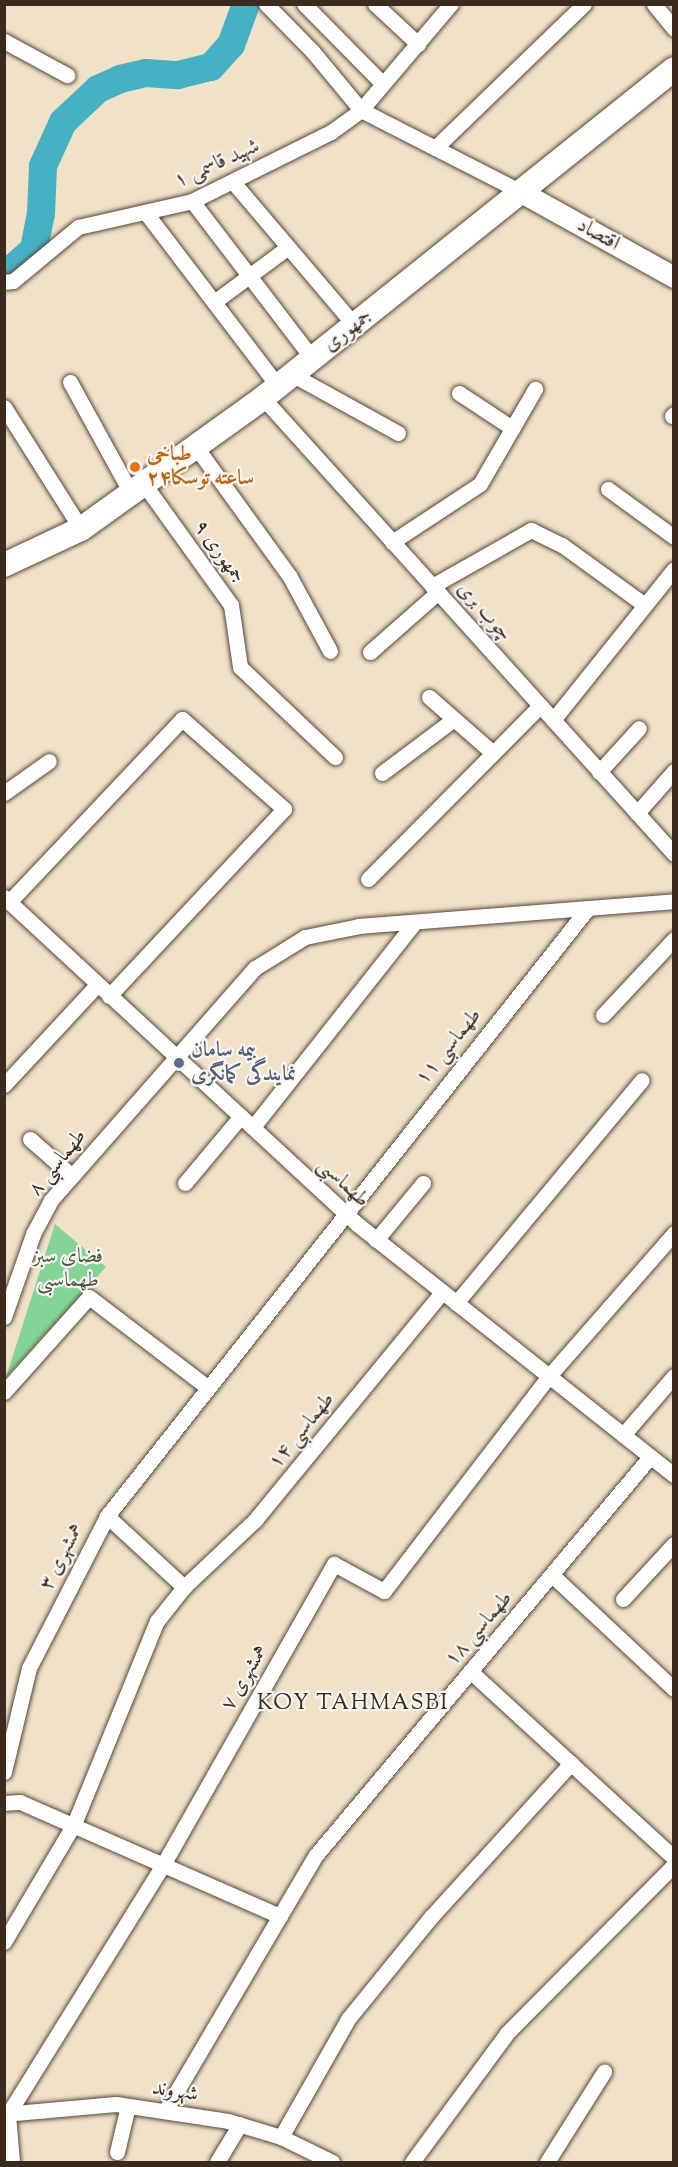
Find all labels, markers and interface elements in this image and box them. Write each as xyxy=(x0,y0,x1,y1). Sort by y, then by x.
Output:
street label: ۱ شهید قاسمی xyxy=(170,134,264,194)
street label: اقتصاد xyxy=(572,213,624,257)
street label: جمهوری xyxy=(318,304,378,358)
place label: طباخی ۲۴ساعته توسکا xyxy=(147,442,254,492)
marker: طباخی ۲۴ساعته توسکا xyxy=(128,460,142,474)
street label: ۹ جمهوری xyxy=(188,515,250,589)
street label: چوب بری xyxy=(451,577,517,647)
street label: ۱۱ طهماسبی xyxy=(411,1004,487,1090)
place label: بیمه سامان نمایندگی کمانگری xyxy=(191,1038,296,1088)
marker: بیمه سامان نمایندگی کمانگری xyxy=(172,1056,186,1070)
street label: ۸ طهماسبی xyxy=(23,1125,93,1201)
street label: طهماسبی xyxy=(312,1153,374,1213)
park label: فضای سبز طهماسبی xyxy=(33,1244,103,1294)
street label: ۱۴ طهماسبی xyxy=(264,1388,340,1474)
street label: ۳ همشهری xyxy=(35,1519,89,1595)
street label: ۱۸ طهماسبی xyxy=(440,1586,518,1672)
street label: ۷ همشهری xyxy=(216,1641,274,1715)
district label: KOY TAHMASBI xyxy=(257,1692,449,1718)
street label: شهروند xyxy=(150,2076,200,2108)

